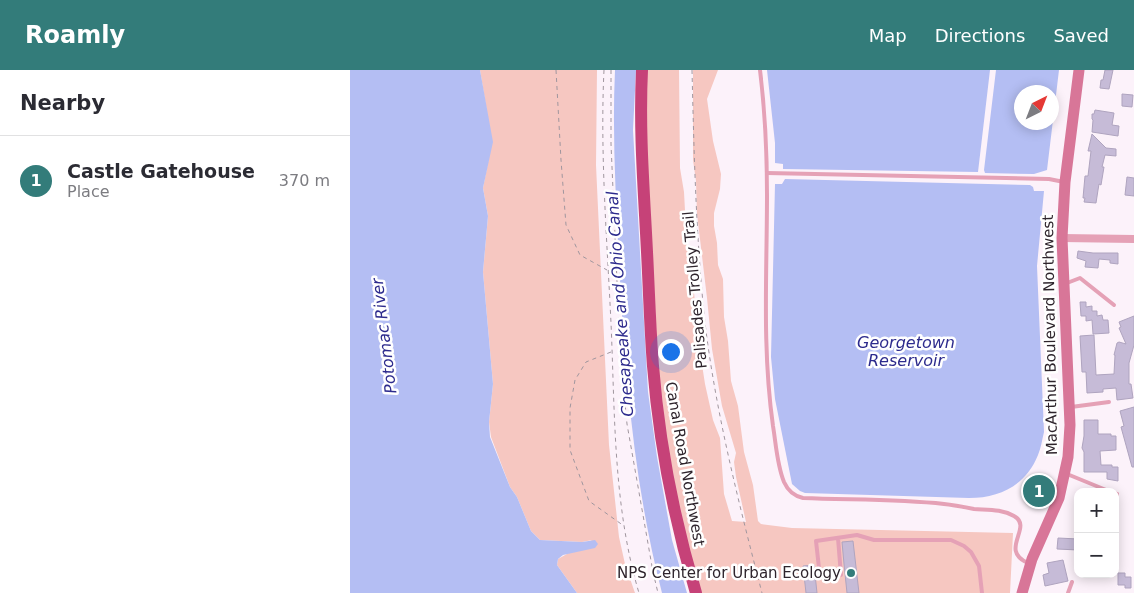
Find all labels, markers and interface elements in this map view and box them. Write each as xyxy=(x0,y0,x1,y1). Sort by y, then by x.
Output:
text: Roamly xyxy=(25,21,125,49)
text: Map xyxy=(869,25,907,46)
text: Directions xyxy=(935,25,1025,46)
text: Saved xyxy=(1053,25,1109,46)
north arrow xyxy=(1014,85,1059,130)
text: Nearby xyxy=(20,91,105,115)
text: Castle Gatehouse xyxy=(67,160,255,182)
text: 1 xyxy=(30,171,42,190)
text: 370 m xyxy=(279,171,330,190)
text: Place xyxy=(67,182,110,201)
water label: Chesapeake and Ohio Canal xyxy=(603,190,637,417)
street label: Palisades Trolley Trail xyxy=(679,210,711,370)
street label: MacArthur Boulevard Northwest xyxy=(1039,215,1061,455)
water label: Potomac River xyxy=(367,276,401,395)
water label: Georgetown Reservoir xyxy=(857,333,955,370)
your location xyxy=(658,339,684,365)
street label: Canal Road Northwest xyxy=(662,380,708,548)
pin: 1 xyxy=(1023,472,1055,510)
map controls xyxy=(1074,488,1119,578)
button: + xyxy=(1074,488,1119,533)
button: − xyxy=(1074,533,1119,578)
place label: NPS Center for Urban Ecology xyxy=(617,564,841,582)
marker: NPS Center for Urban Ecology xyxy=(845,567,857,579)

